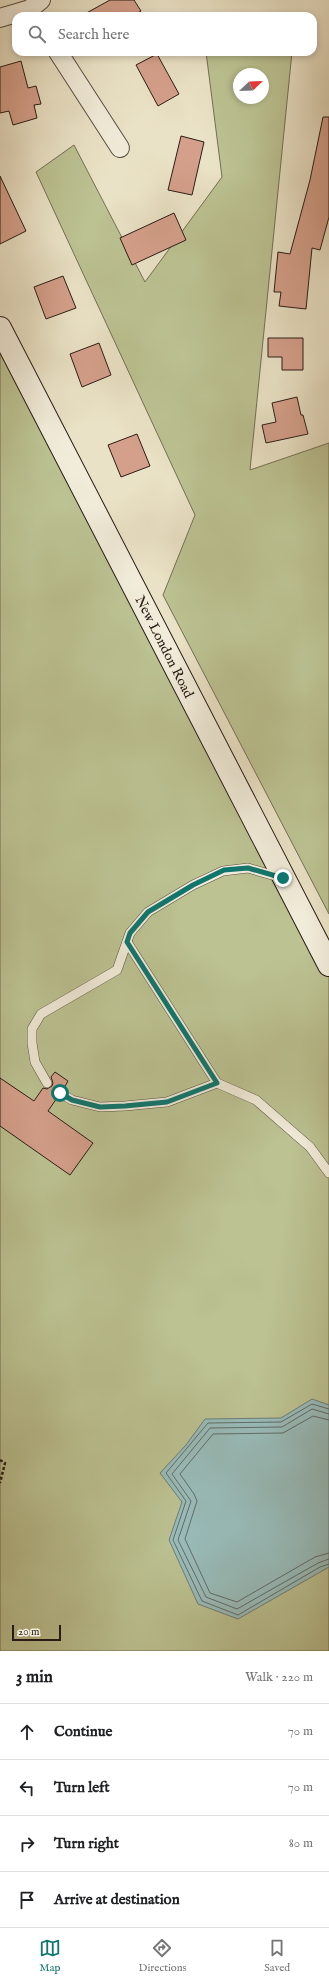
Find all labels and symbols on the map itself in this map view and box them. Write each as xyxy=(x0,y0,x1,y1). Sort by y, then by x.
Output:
north arrow xyxy=(233,68,269,104)
street label: New London Road xyxy=(130,593,198,702)
route end xyxy=(274,869,292,887)
route start xyxy=(51,1084,69,1102)
scale bar xyxy=(12,1623,61,1642)

